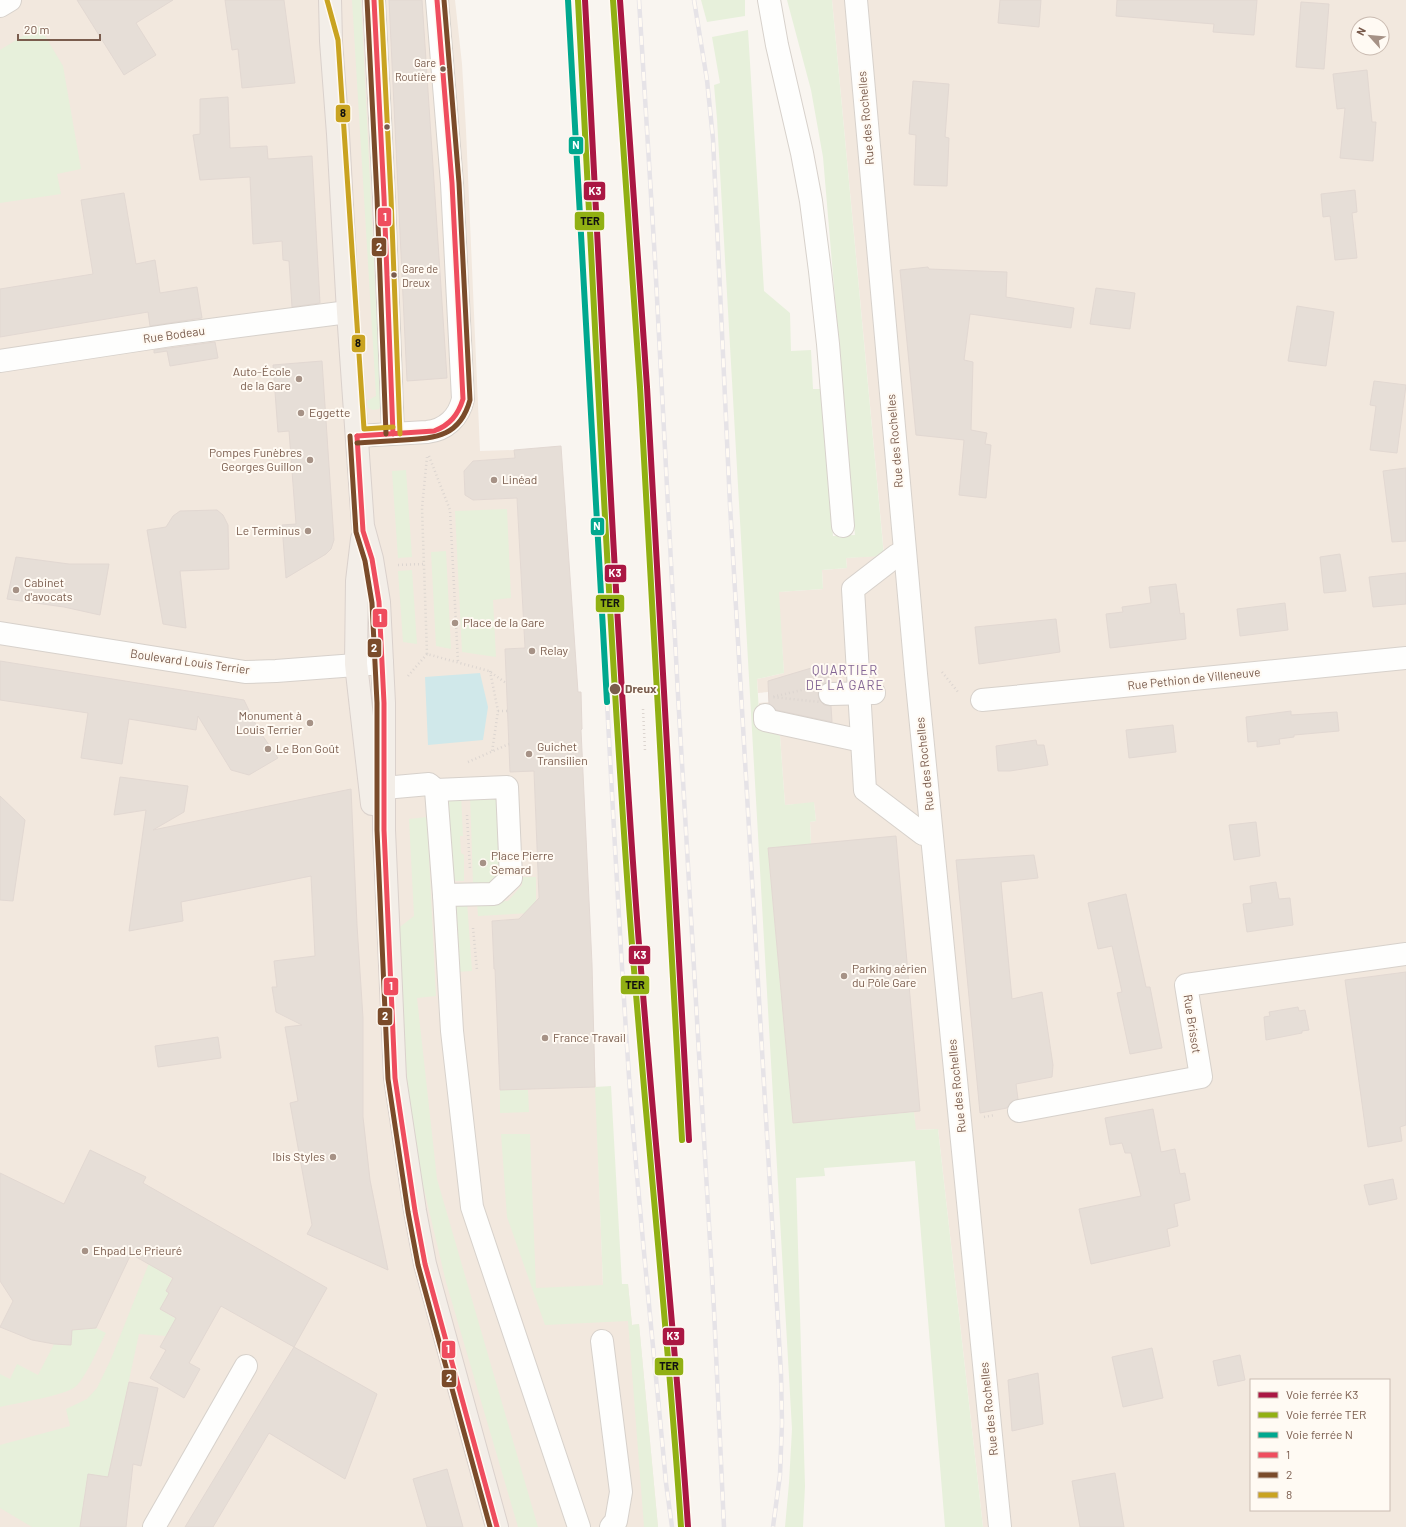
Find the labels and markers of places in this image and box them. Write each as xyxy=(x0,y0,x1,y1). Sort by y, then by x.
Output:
place label: Gare Routière xyxy=(395,56,436,83)
marker: Gare Routière xyxy=(438,64,448,74)
unlabelled marker xyxy=(382,122,392,132)
place label: Gare de Dreux xyxy=(402,262,438,289)
marker: Gare de Dreux xyxy=(389,270,399,280)
place label: Auto-École de la Gare xyxy=(233,364,291,392)
marker: Auto-École de la Gare xyxy=(294,374,304,384)
place label: Eggette xyxy=(309,405,350,419)
marker: Eggette xyxy=(296,408,306,418)
place label: Pompes Funèbres Georges Guillon xyxy=(209,445,302,473)
marker: Pompes Funèbres Georges Guillon xyxy=(305,455,315,465)
place label: Linéad xyxy=(502,472,537,486)
marker: Linéad xyxy=(489,475,499,485)
place label: Le Terminus xyxy=(236,523,300,537)
marker: Le Terminus xyxy=(303,526,313,536)
place label: Cabinet d'avocats xyxy=(24,575,73,603)
marker: Cabinet d'avocats xyxy=(11,585,21,595)
place label: Place de la Gare xyxy=(463,615,545,629)
marker: Place de la Gare xyxy=(450,618,460,628)
place label: Relay xyxy=(540,643,569,657)
marker: Relay xyxy=(527,646,537,656)
place label: Dreux xyxy=(625,681,657,695)
marker: Dreux xyxy=(608,682,622,696)
place label: Monument à Louis Terrier xyxy=(236,708,303,736)
marker: Monument à Louis Terrier xyxy=(305,718,315,728)
place label: Guichet Transilien xyxy=(537,739,588,767)
place label: Le Bon Goût xyxy=(276,741,339,755)
marker: Le Bon Goût xyxy=(263,744,273,754)
marker: Guichet Transilien xyxy=(524,749,534,759)
place label: Place Pierre Semard xyxy=(491,848,554,876)
marker: Place Pierre Semard xyxy=(478,858,488,868)
place label: Parking aérien du Pôle Gare xyxy=(852,961,927,989)
marker: Parking aérien du Pôle Gare xyxy=(839,971,849,981)
place label: France Travail xyxy=(553,1030,626,1044)
marker: France Travail xyxy=(540,1033,550,1043)
place label: Ibis Styles xyxy=(272,1149,325,1163)
marker: Ibis Styles xyxy=(328,1152,338,1162)
place label: Ehpad Le Prieuré xyxy=(93,1243,182,1257)
marker: Ehpad Le Prieuré xyxy=(80,1246,90,1256)

